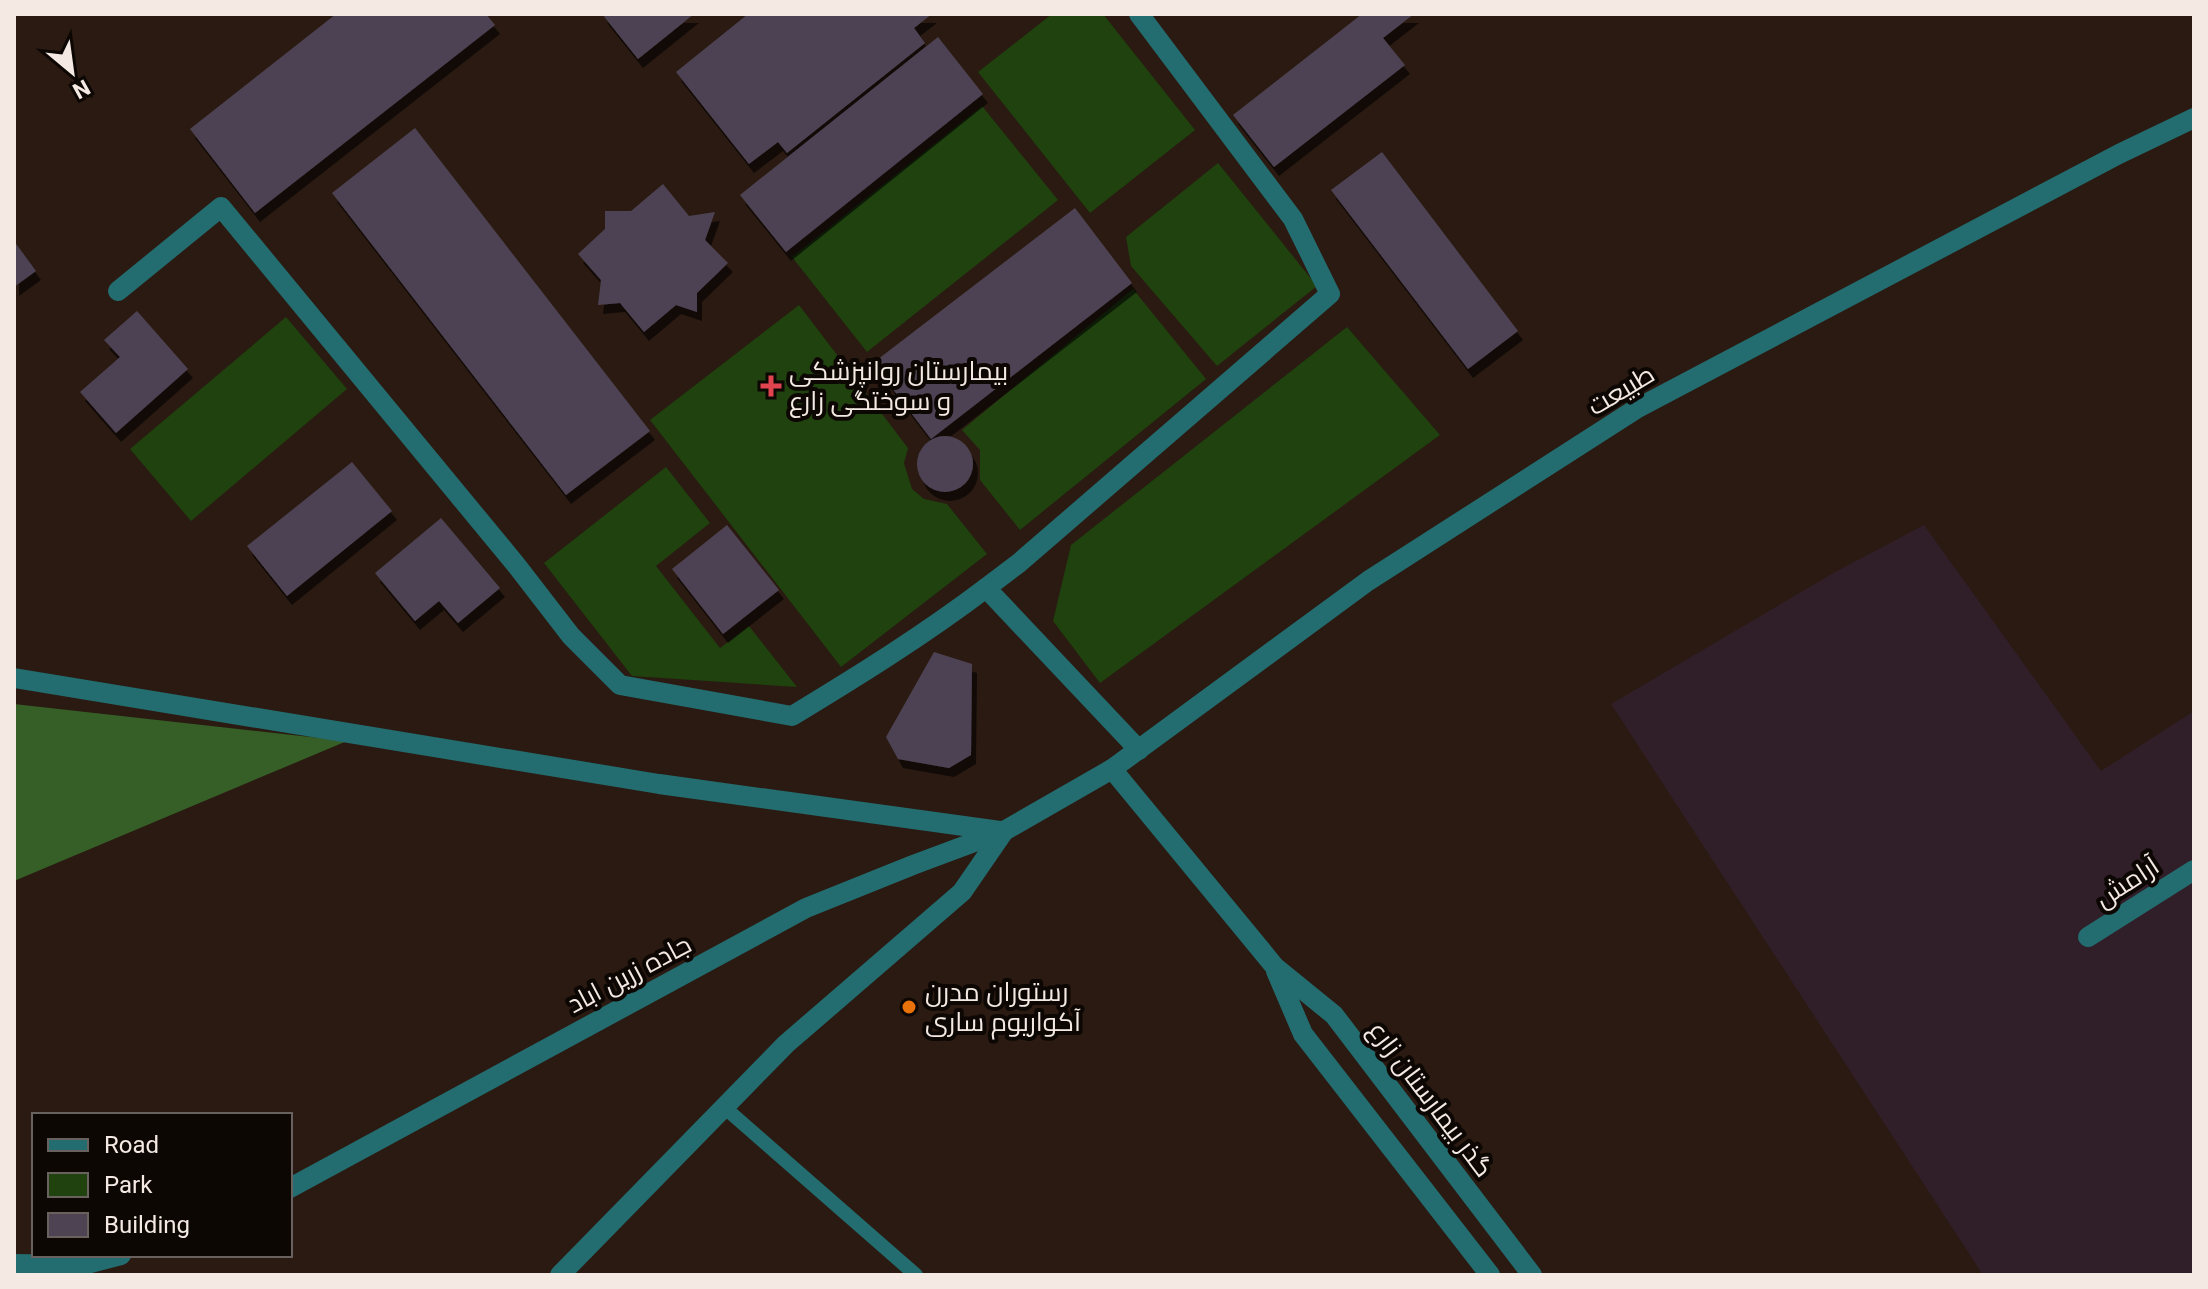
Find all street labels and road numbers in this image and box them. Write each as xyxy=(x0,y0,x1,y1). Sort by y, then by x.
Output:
street label: طبیعت xyxy=(1582,359,1660,421)
street label: آرامش xyxy=(2089,850,2165,914)
street label: جاده زرین اباد xyxy=(562,929,696,1020)
street label: گذر بیمارستان زارع xyxy=(1361,1015,1499,1184)

